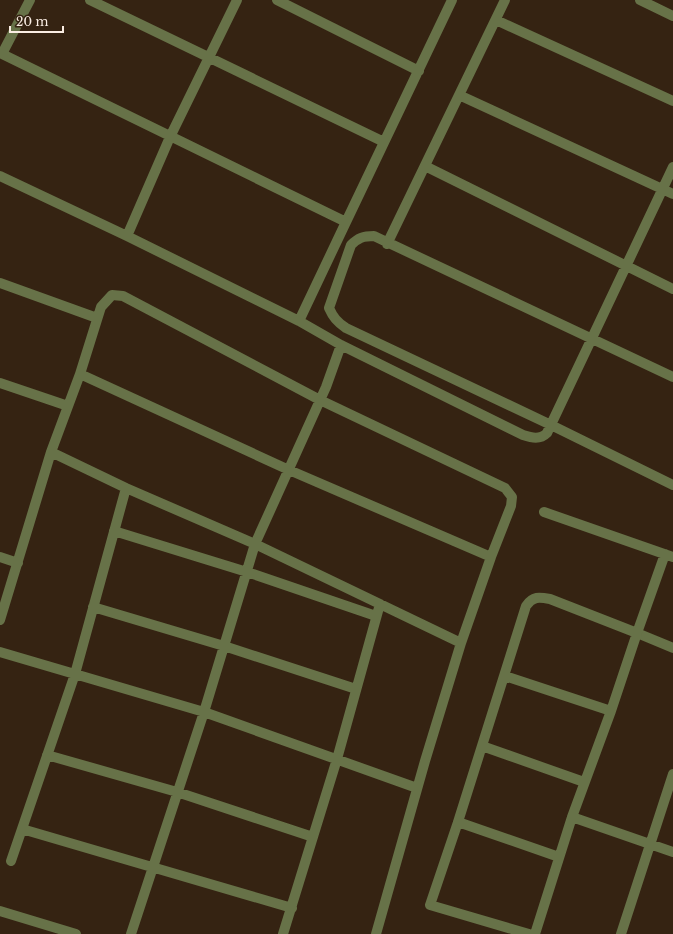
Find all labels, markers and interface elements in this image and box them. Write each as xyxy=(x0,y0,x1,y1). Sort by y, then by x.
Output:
scale bar xyxy=(10,8,63,34)
text: 20 m xyxy=(16,14,48,29)

